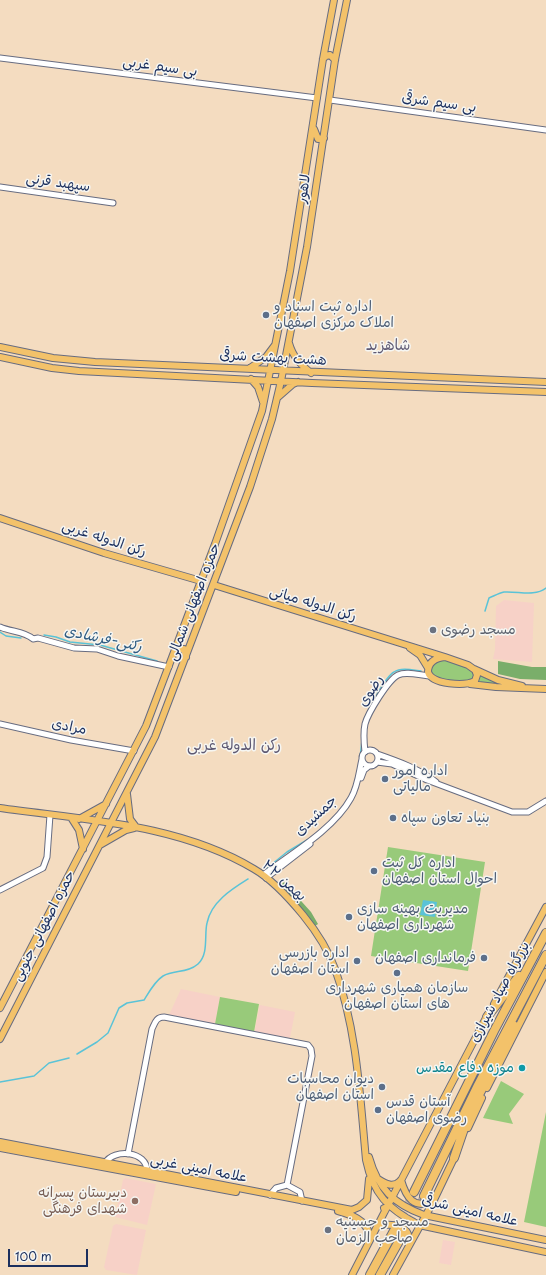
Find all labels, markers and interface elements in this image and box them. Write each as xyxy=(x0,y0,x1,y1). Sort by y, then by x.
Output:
street label: بی سیم غربی xyxy=(122,53,198,81)
street label: بی سیم شرقی xyxy=(401,89,477,117)
street label: سپهبد قرنی xyxy=(25,170,91,196)
street label: لاهور xyxy=(293,173,315,205)
place label: اداره ثبت اسناد و املاک مرکزی اصفهان xyxy=(274,299,394,332)
marker: اداره ثبت اسناد و املاک مرکزی اصفهان xyxy=(261,310,271,320)
district label: شاهزید xyxy=(366,337,410,355)
street label: هشت بهشت شرقی xyxy=(219,347,327,369)
street label: رکن الدوله غربی xyxy=(60,517,148,561)
street label: حمزه اصفهانی شمالی xyxy=(164,541,224,663)
street label: رکن الدوله میانی xyxy=(267,583,359,625)
water label: رکنی-فرشادی xyxy=(62,622,144,656)
place label: مسجد رضوی xyxy=(441,622,516,638)
marker: مسجد رضوی xyxy=(428,625,438,635)
street label: رضوی xyxy=(355,672,387,710)
street label: مرادی xyxy=(50,715,88,739)
district label: رکن الدوله غربی xyxy=(187,737,281,755)
place label: اداره امور مالیاتی xyxy=(393,763,447,796)
marker: اداره امور مالیاتی xyxy=(380,774,390,784)
street label: جمشیدی xyxy=(291,792,341,840)
place label: بنیاد تعاون سپاه xyxy=(401,810,490,826)
marker: بنیاد تعاون سپاه xyxy=(388,813,398,823)
place label: اداره کل ثبت احوال استان اصفهان xyxy=(382,855,497,888)
street label: ۲۲ بهمن xyxy=(258,857,310,905)
marker: اداره کل ثبت احوال استان اصفهان xyxy=(369,866,379,876)
street label: حمزه اصفهانی جنوبی xyxy=(9,868,79,984)
place label: مدیریت بهینه سازی شهرداری اصفهان xyxy=(357,901,468,934)
marker: مدیریت بهینه سازی شهرداری اصفهان xyxy=(344,912,354,922)
street label: بزرگراه صیاد شیرازی xyxy=(466,939,534,1045)
place label: اداره بازرسی استان اصفهان xyxy=(271,945,349,978)
place label: فرمانداری اصفهان xyxy=(375,950,476,966)
marker: فرمانداری اصفهان xyxy=(479,953,489,963)
marker: اداره بازرسی استان اصفهان xyxy=(352,956,362,966)
marker: سازمان همیاری شهرداری های استان اصفهان xyxy=(392,968,402,978)
place label: سازمان همیاری شهرداری های استان اصفهان xyxy=(326,980,468,1012)
place label: موزه دفاع مقدس xyxy=(416,1060,514,1076)
marker: موزه دفاع مقدس xyxy=(517,1063,527,1073)
place label: دیوان محاسبات استان اصفهان xyxy=(287,1071,374,1104)
marker: دیوان محاسبات استان اصفهان xyxy=(377,1082,387,1092)
place label: آستان قدس رضوی اصفهان xyxy=(386,1094,467,1126)
marker: آستان قدس رضوی اصفهان xyxy=(373,1105,383,1115)
street label: علامه امینی غربی xyxy=(149,1151,249,1187)
place label: دبیرستان پسرانه شهدای فرهنگی xyxy=(38,1185,127,1218)
street label: علامه امینی شرقی xyxy=(420,1192,520,1230)
marker: دبیرستان پسرانه شهدای فرهنگی xyxy=(130,1196,140,1206)
place label: مسجد و حسینیه صاحب الزمان xyxy=(336,1214,429,1246)
marker: مسجد و حسینیه صاحب الزمان xyxy=(323,1225,333,1235)
scale bar xyxy=(10,1241,90,1267)
text: 100 m xyxy=(15,1247,52,1265)

